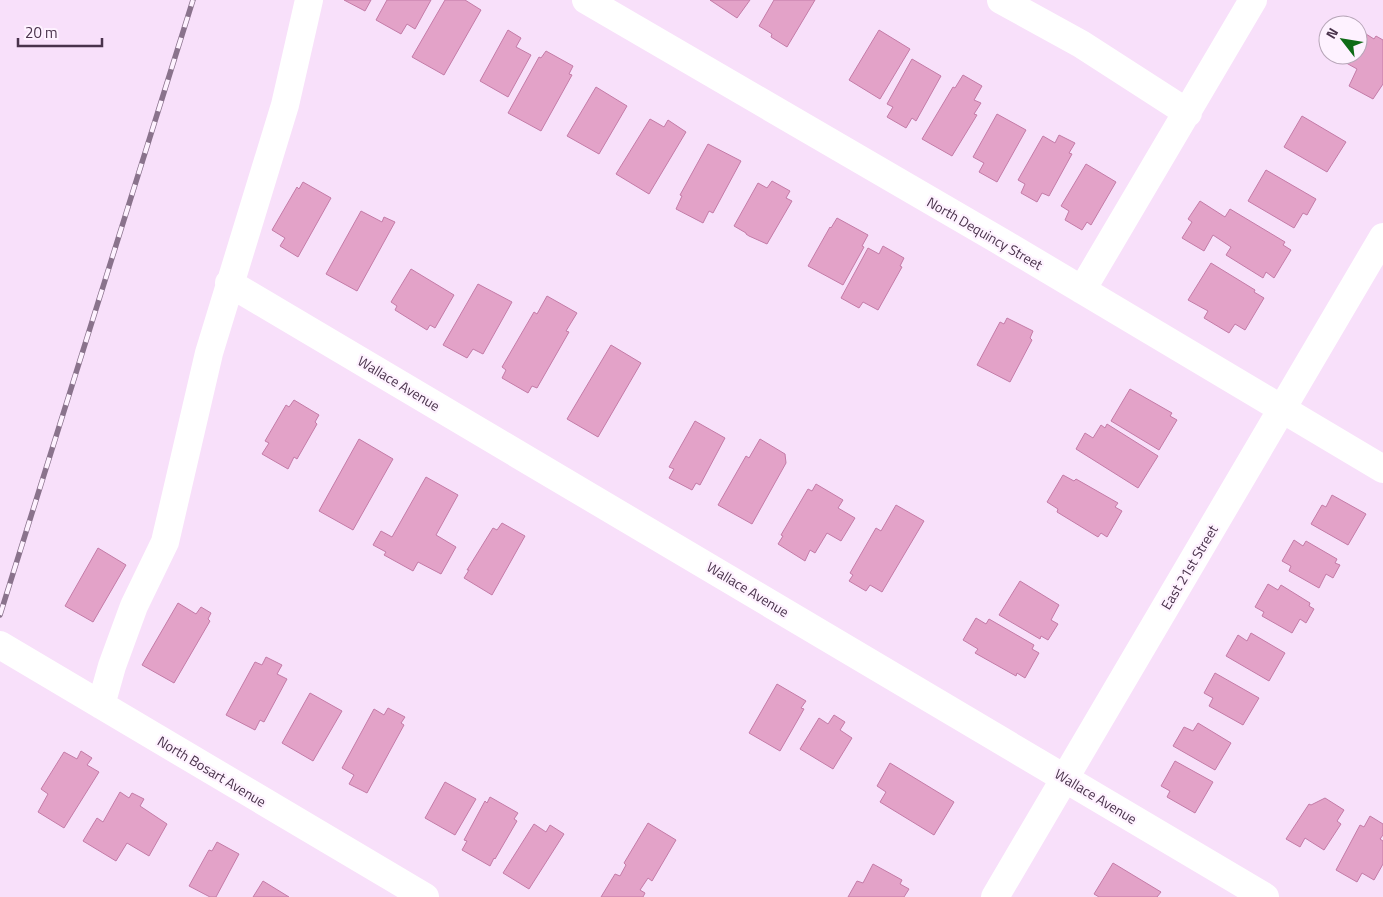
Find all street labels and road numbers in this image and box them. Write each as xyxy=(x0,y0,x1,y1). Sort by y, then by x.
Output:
street label: North Dequincy Street xyxy=(923,191,1047,275)
street label: Wallace Avenue xyxy=(354,350,444,416)
street label: East 21st Street xyxy=(1155,521,1223,613)
street label: Wallace Avenue xyxy=(703,556,793,622)
street label: North Bosart Avenue xyxy=(154,730,270,812)
street label: Wallace Avenue xyxy=(1051,763,1141,829)

